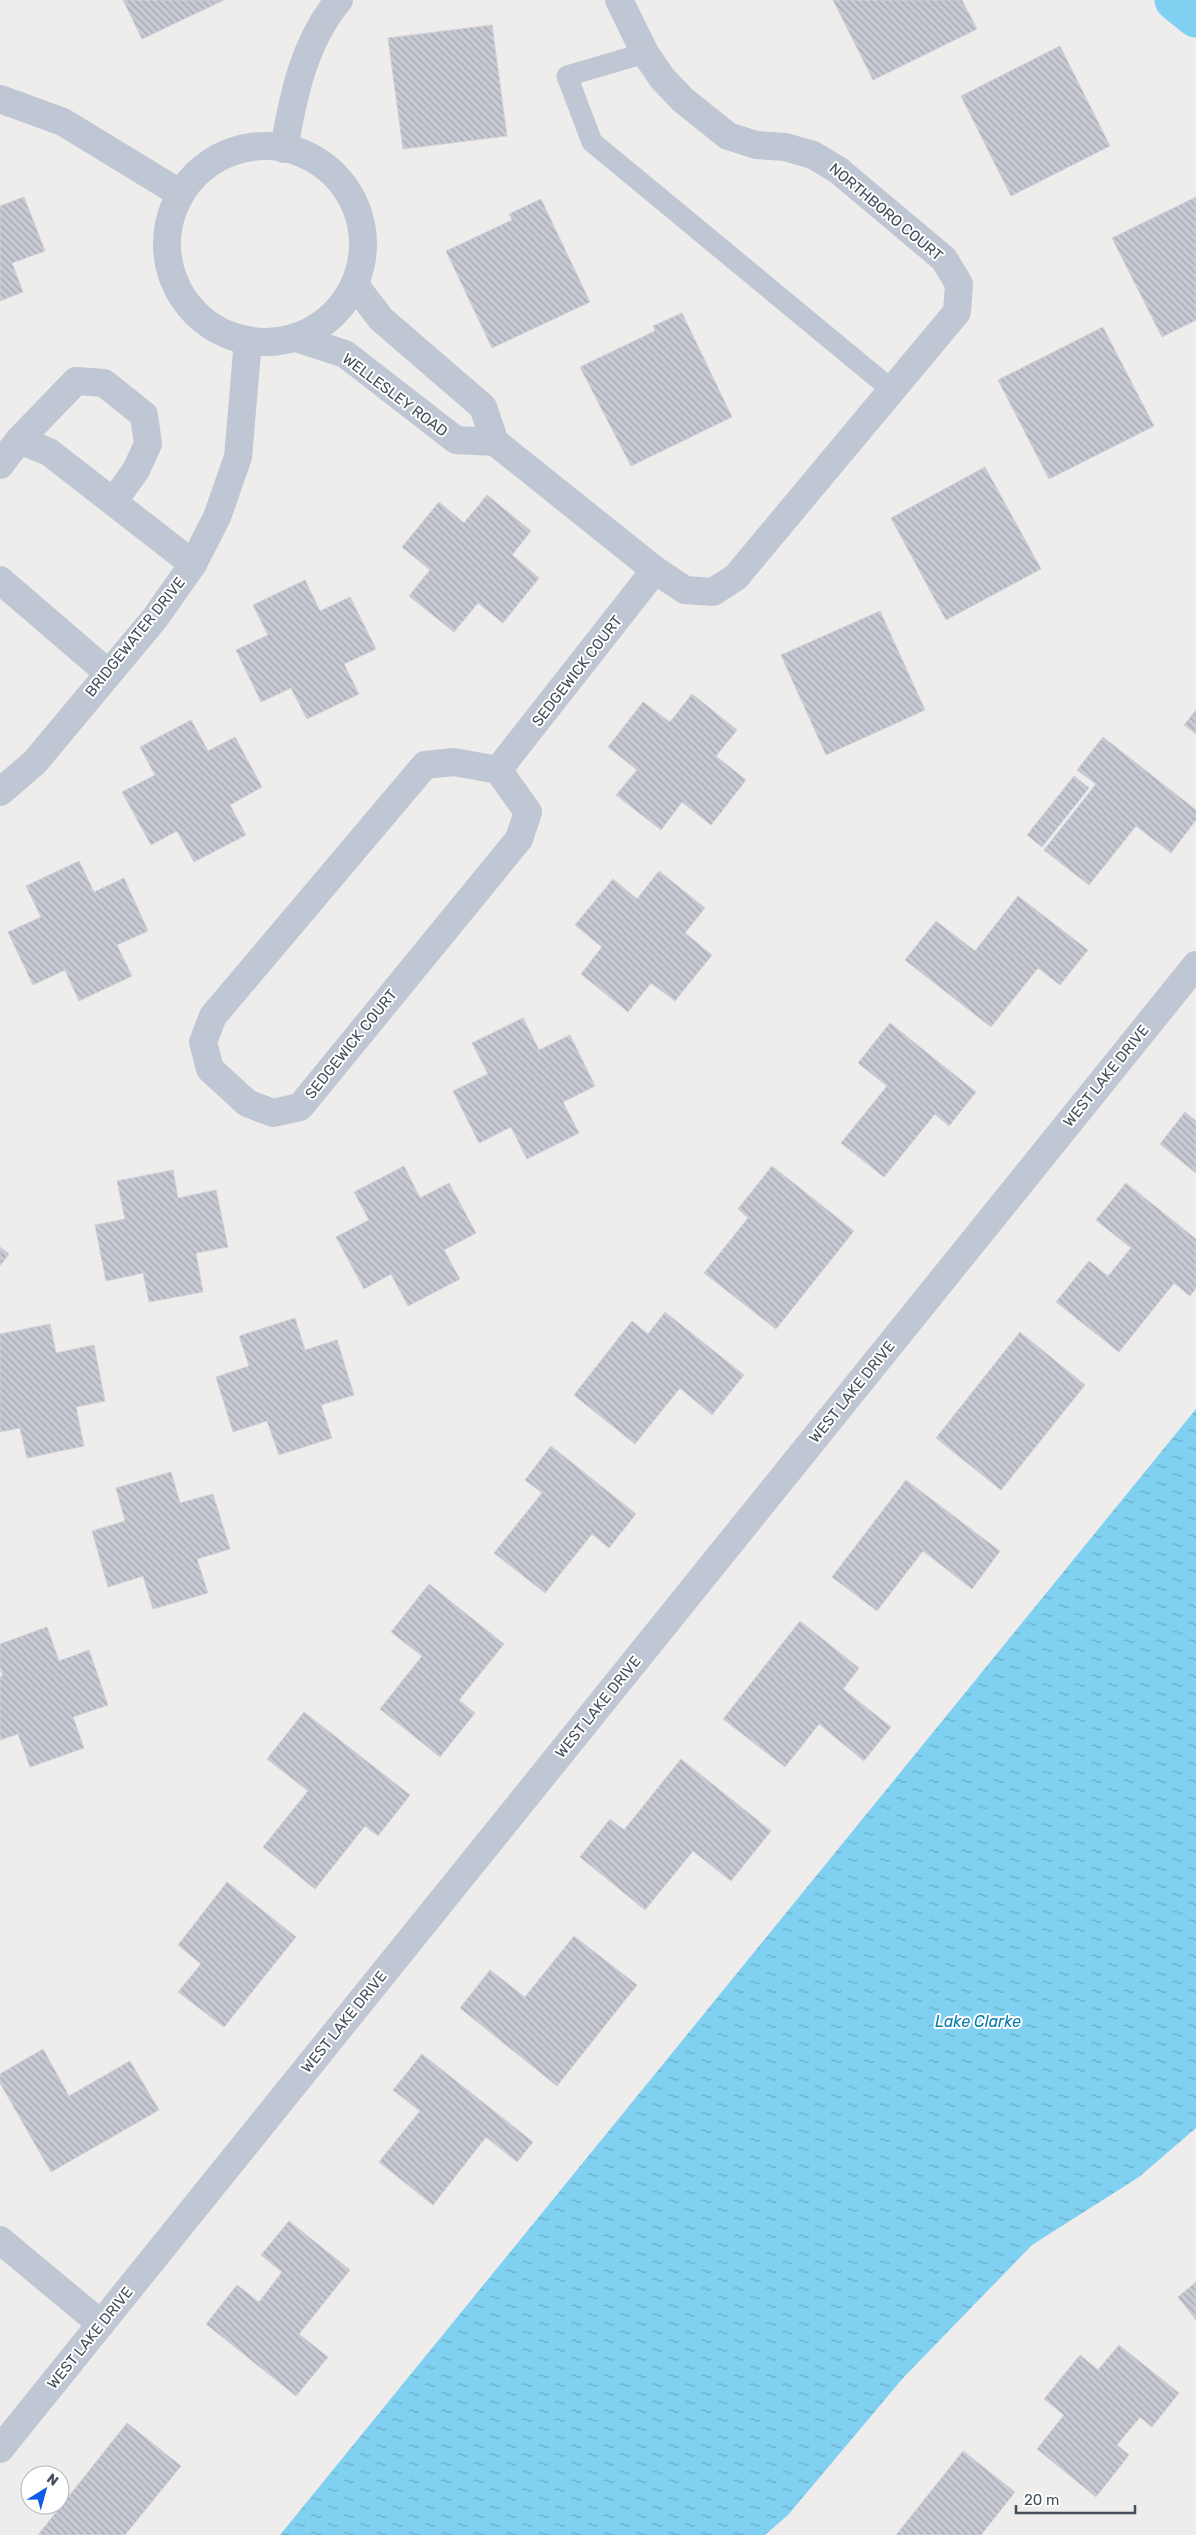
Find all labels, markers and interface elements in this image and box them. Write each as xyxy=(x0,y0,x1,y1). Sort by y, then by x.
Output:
street label: NORTHBORO COURT xyxy=(826,159,947,265)
street label: WELLESLEY ROAD xyxy=(339,350,451,440)
street label: BRIDGEWATER DRIVE xyxy=(81,574,189,700)
street label: SEDGEWICK COURT xyxy=(528,612,626,730)
street label: SEDGEWICK COURT xyxy=(301,985,401,1102)
street label: WEST LAKE DRIVE xyxy=(1059,1021,1153,1131)
street label: WEST LAKE DRIVE xyxy=(805,1337,899,1447)
street label: WEST LAKE DRIVE xyxy=(551,1652,645,1762)
street label: WEST LAKE DRIVE xyxy=(297,1967,391,2077)
water label: Lake Clarke xyxy=(935,2012,1021,2031)
street label: WEST LAKE DRIVE xyxy=(43,2283,137,2393)
north arrow xyxy=(20,2465,70,2515)
text: N xyxy=(43,2470,62,2490)
scale bar xyxy=(1016,2482,1135,2514)
text: 20 m xyxy=(1024,2491,1059,2509)

